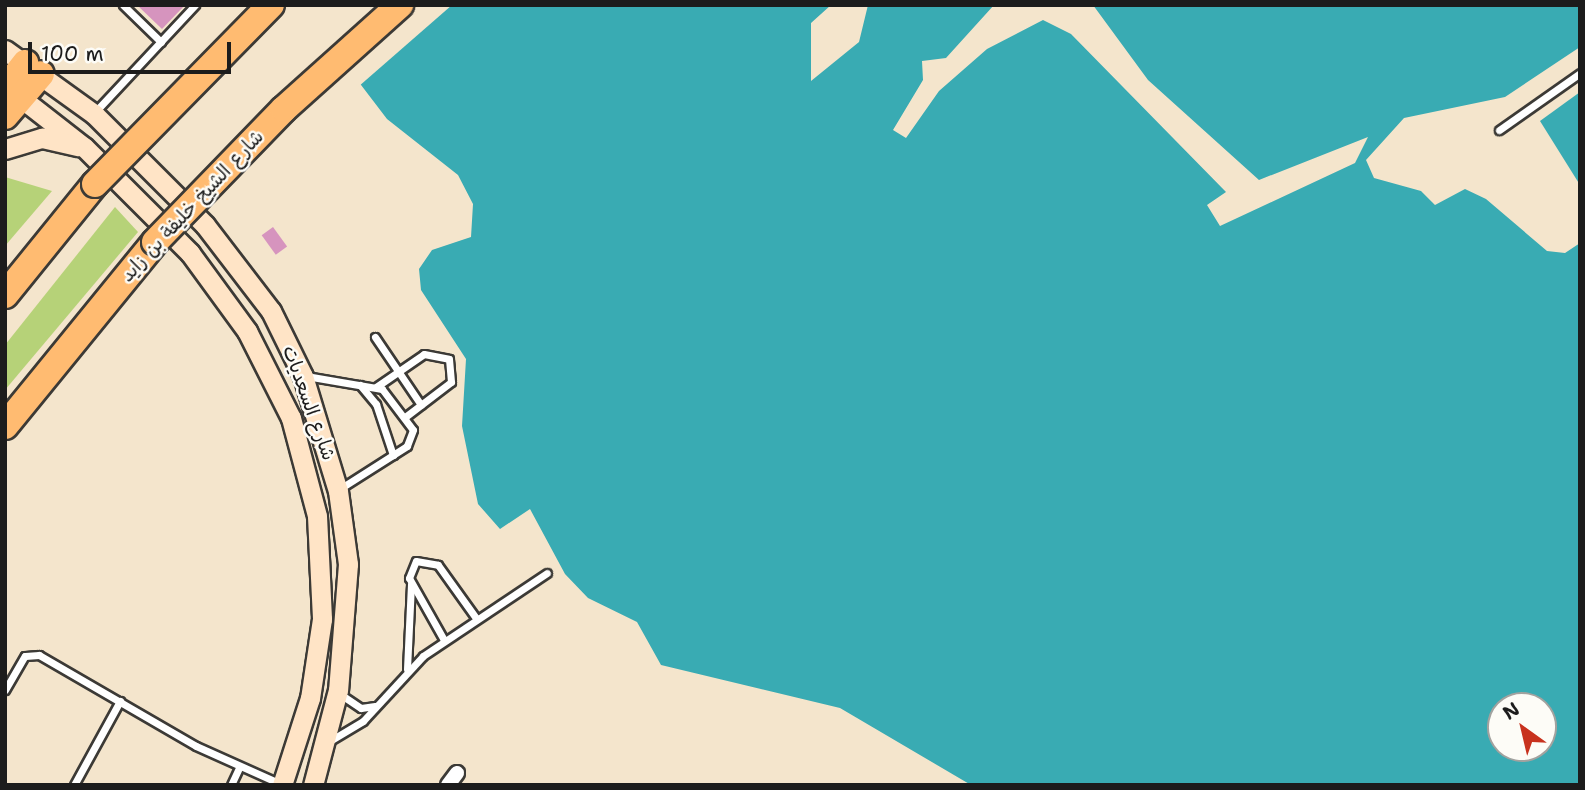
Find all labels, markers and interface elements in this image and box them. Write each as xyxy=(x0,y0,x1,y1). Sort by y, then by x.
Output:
scale bar xyxy=(32,28,234,72)
text: 100 m xyxy=(41,40,104,68)
street label: شارع الشيخ خليفة بن زايد xyxy=(116,125,268,287)
street label: شارع السعديات xyxy=(278,343,340,463)
north arrow xyxy=(1487,692,1557,762)
text: N xyxy=(1498,696,1524,725)

